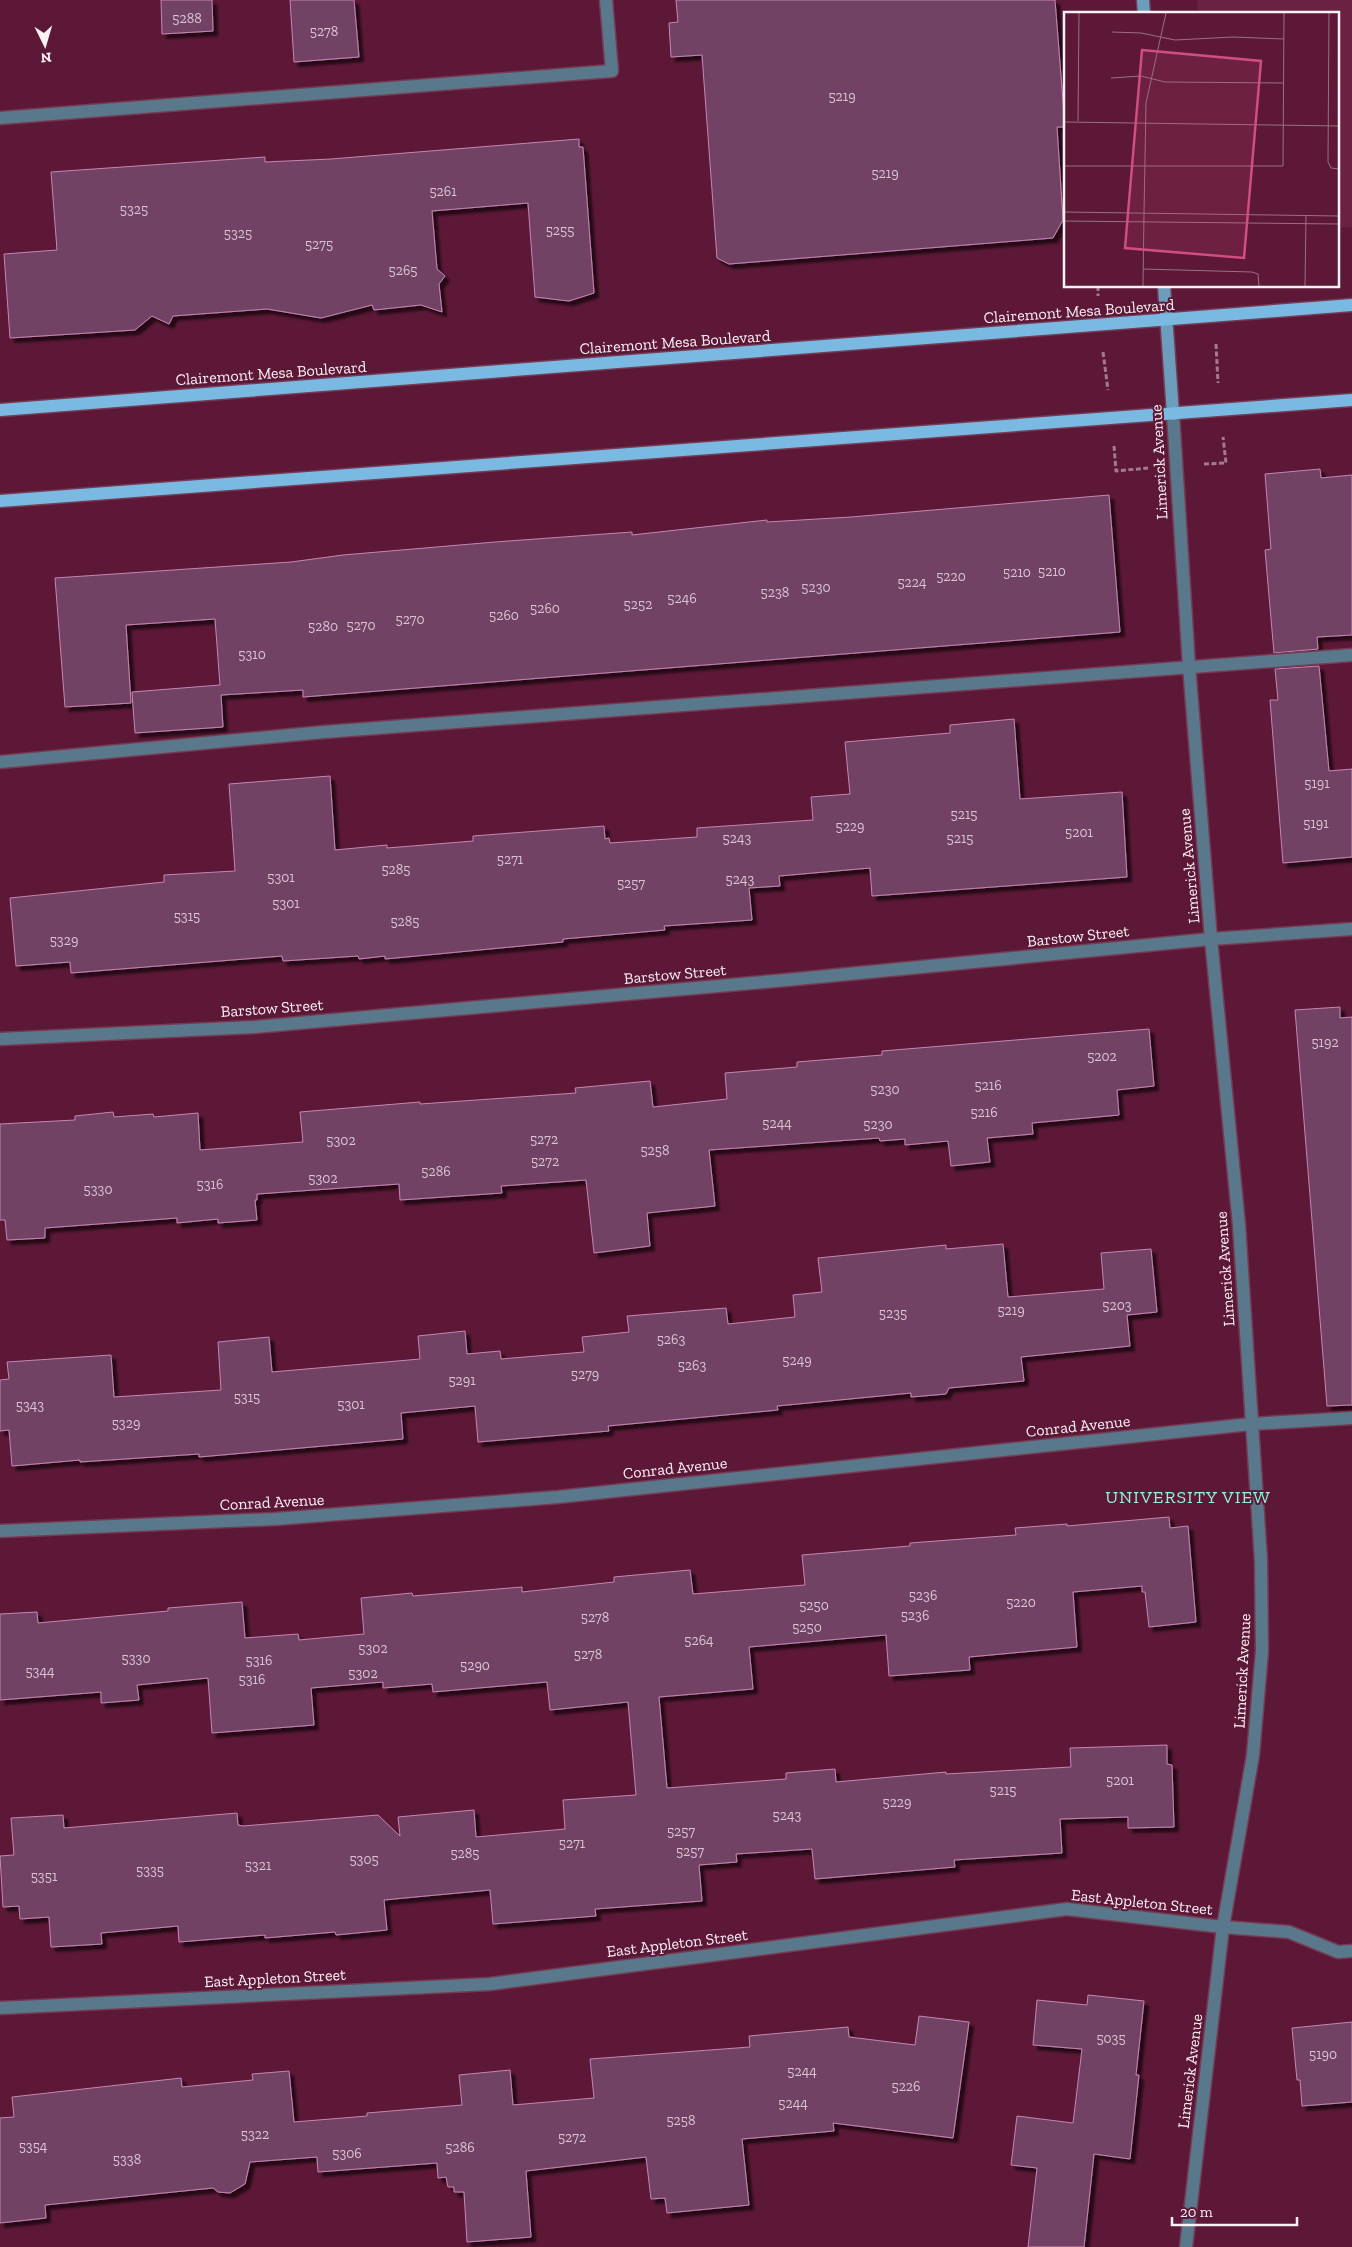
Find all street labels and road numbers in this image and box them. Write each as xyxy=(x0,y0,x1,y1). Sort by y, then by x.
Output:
street label: Clairemont Mesa Boulevard xyxy=(983,295,1175,327)
street label: Clairemont Mesa Boulevard xyxy=(579,326,771,358)
street label: Clairemont Mesa Boulevard xyxy=(175,357,367,389)
street label: Limerick Avenue xyxy=(1146,404,1172,520)
street label: Limerick Avenue xyxy=(1175,808,1203,924)
street label: Barstow Street xyxy=(1026,921,1130,951)
street label: Barstow Street xyxy=(623,960,727,988)
street label: Barstow Street xyxy=(220,995,324,1021)
street label: Limerick Avenue xyxy=(1212,1211,1238,1327)
street label: Conrad Avenue xyxy=(1025,1411,1131,1441)
street label: Conrad Avenue xyxy=(622,1453,728,1483)
street label: Conrad Avenue xyxy=(219,1490,325,1514)
street label: Limerick Avenue xyxy=(1229,1613,1255,1729)
street label: East Appleton Street xyxy=(1070,1885,1214,1919)
street label: East Appleton Street xyxy=(605,1925,749,1961)
street label: East Appleton Street xyxy=(204,1965,346,1991)
street label: Limerick Avenue xyxy=(1174,2013,1206,2129)

